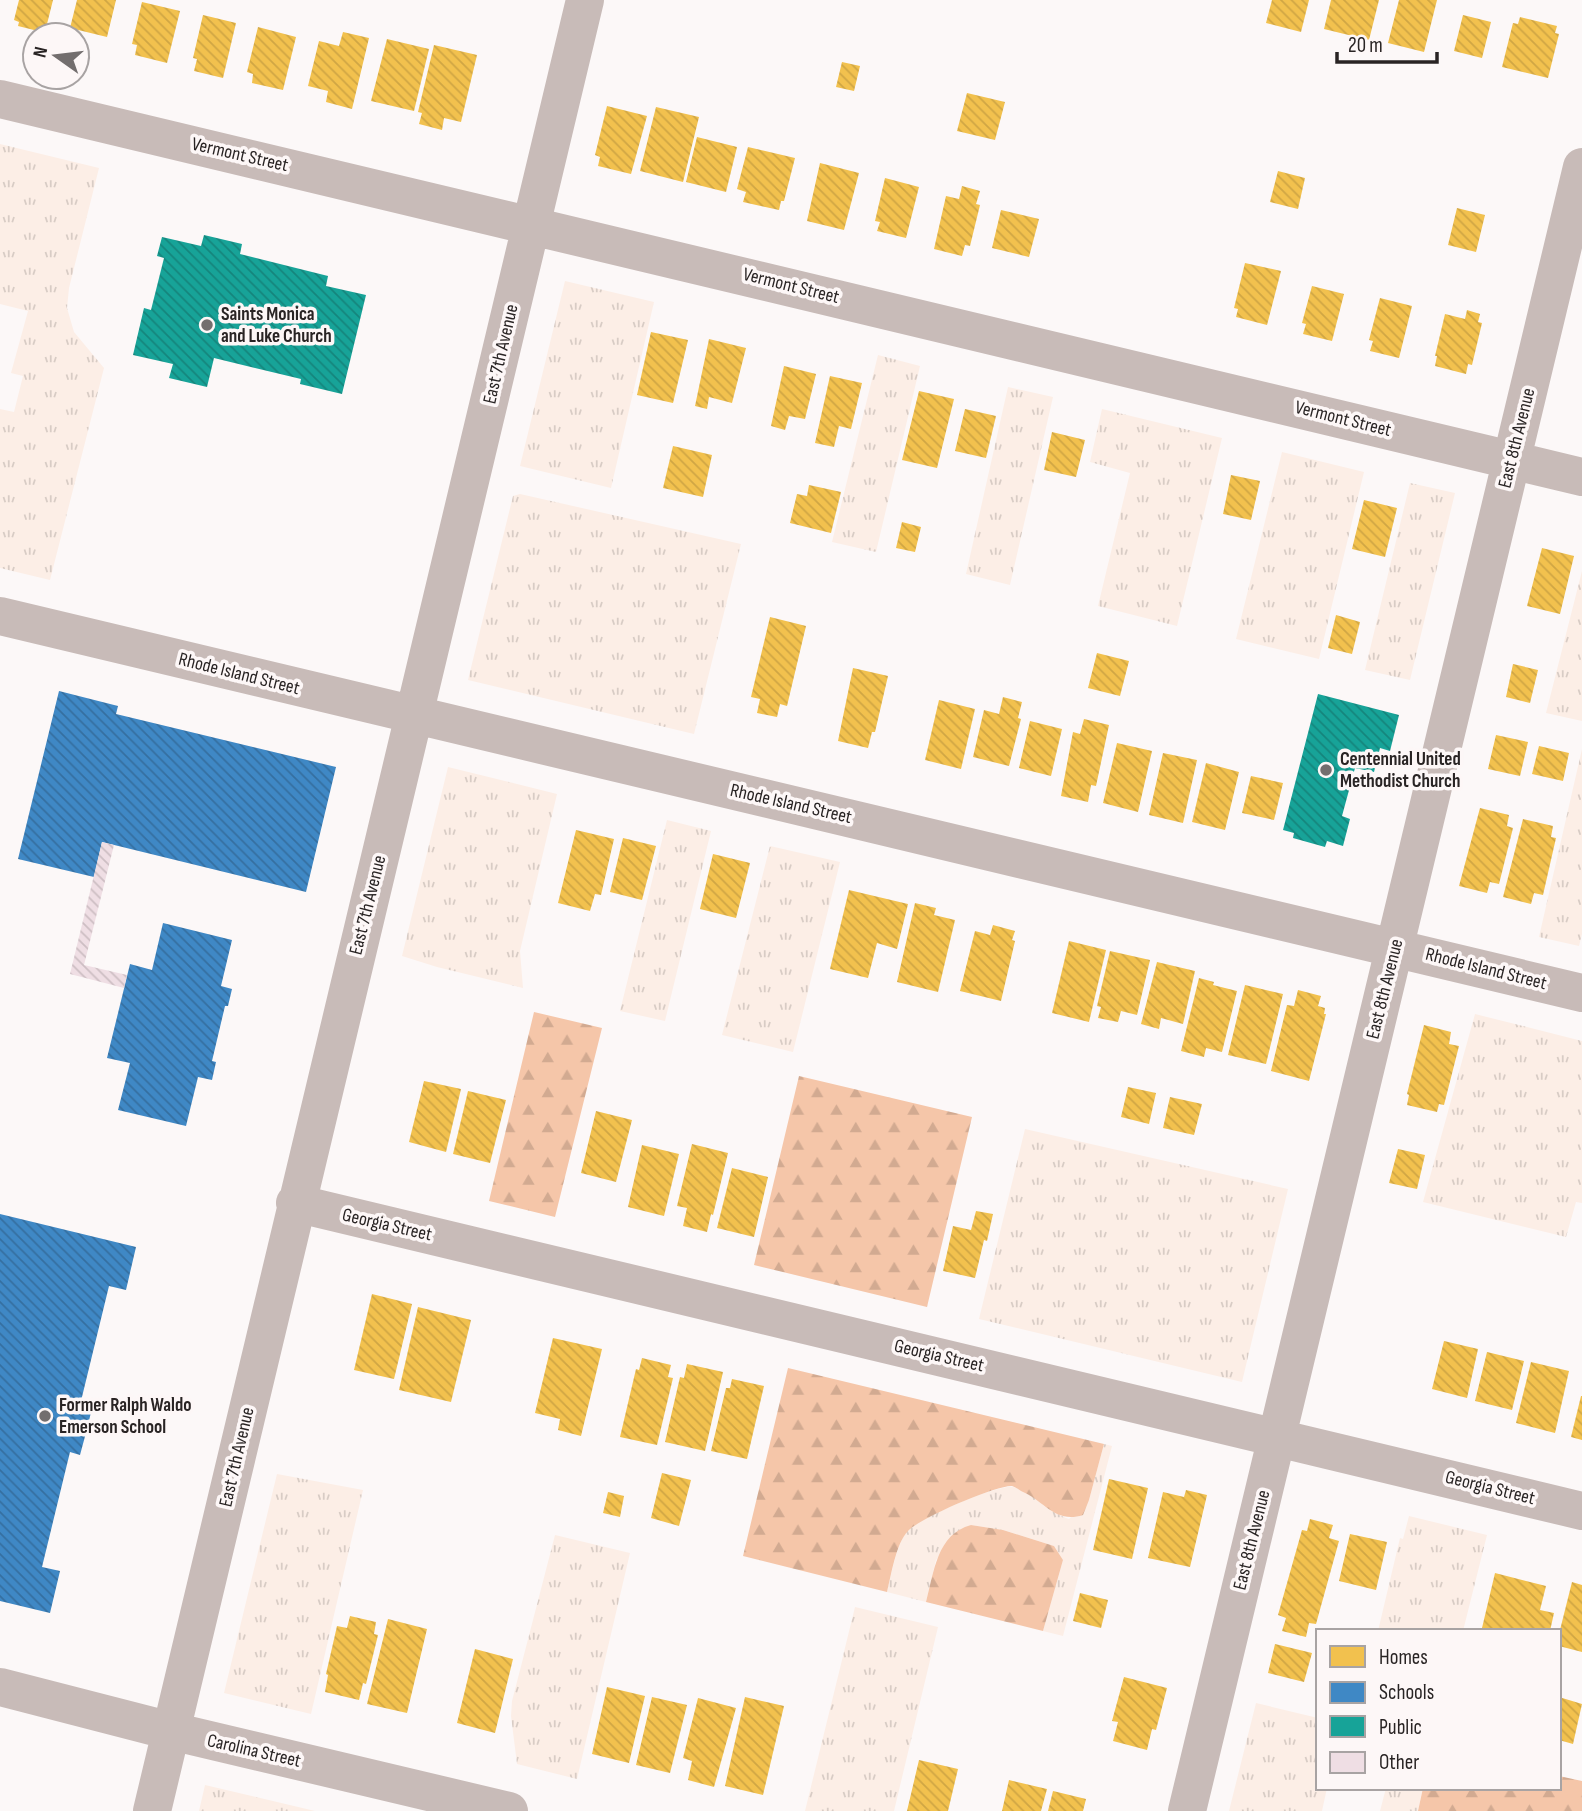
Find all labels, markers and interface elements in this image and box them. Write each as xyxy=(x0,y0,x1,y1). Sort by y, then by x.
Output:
north arrow xyxy=(21,21,91,91)
scale bar xyxy=(1337,21,1437,65)
text: 20 m xyxy=(1348,33,1383,58)
text: N xyxy=(29,45,53,60)
street label: Vermont Street xyxy=(190,133,291,177)
street label: Vermont Street xyxy=(741,263,842,309)
street label: East 7th Avenue xyxy=(478,302,524,406)
place label: Saints Monica and Luke Church xyxy=(221,303,332,348)
marker: Saints Monica and Luke Church xyxy=(199,317,215,333)
street label: East 8th Avenue xyxy=(1493,386,1541,490)
street label: Vermont Street xyxy=(1293,396,1394,442)
street label: Rhode Island Street xyxy=(176,648,302,700)
place label: Centennial United Methodist Church xyxy=(1340,748,1461,793)
marker: Centennial United Methodist Church xyxy=(1318,762,1334,778)
street label: Rhode Island Street xyxy=(728,779,854,829)
street label: East 7th Avenue xyxy=(345,853,391,957)
street label: East 8th Avenue xyxy=(1361,937,1409,1041)
street label: Rhode Island Street xyxy=(1423,943,1549,995)
street label: Georgia Street xyxy=(340,1203,434,1247)
street label: Georgia Street xyxy=(892,1334,986,1378)
place label: Former Ralph Waldo Emerson School xyxy=(59,1394,192,1439)
street label: East 7th Avenue xyxy=(214,1405,260,1509)
marker: Former Ralph Waldo Emerson School xyxy=(37,1408,53,1424)
street label: Georgia Street xyxy=(1443,1466,1537,1510)
street label: East 8th Avenue xyxy=(1228,1488,1276,1592)
legend xyxy=(1316,1629,1561,1790)
text: Homes xyxy=(1379,1645,1428,1670)
text: Schools xyxy=(1379,1680,1434,1705)
text: Public xyxy=(1379,1715,1422,1740)
street label: Carolina Street xyxy=(205,1729,303,1773)
text: Other xyxy=(1379,1750,1419,1775)

